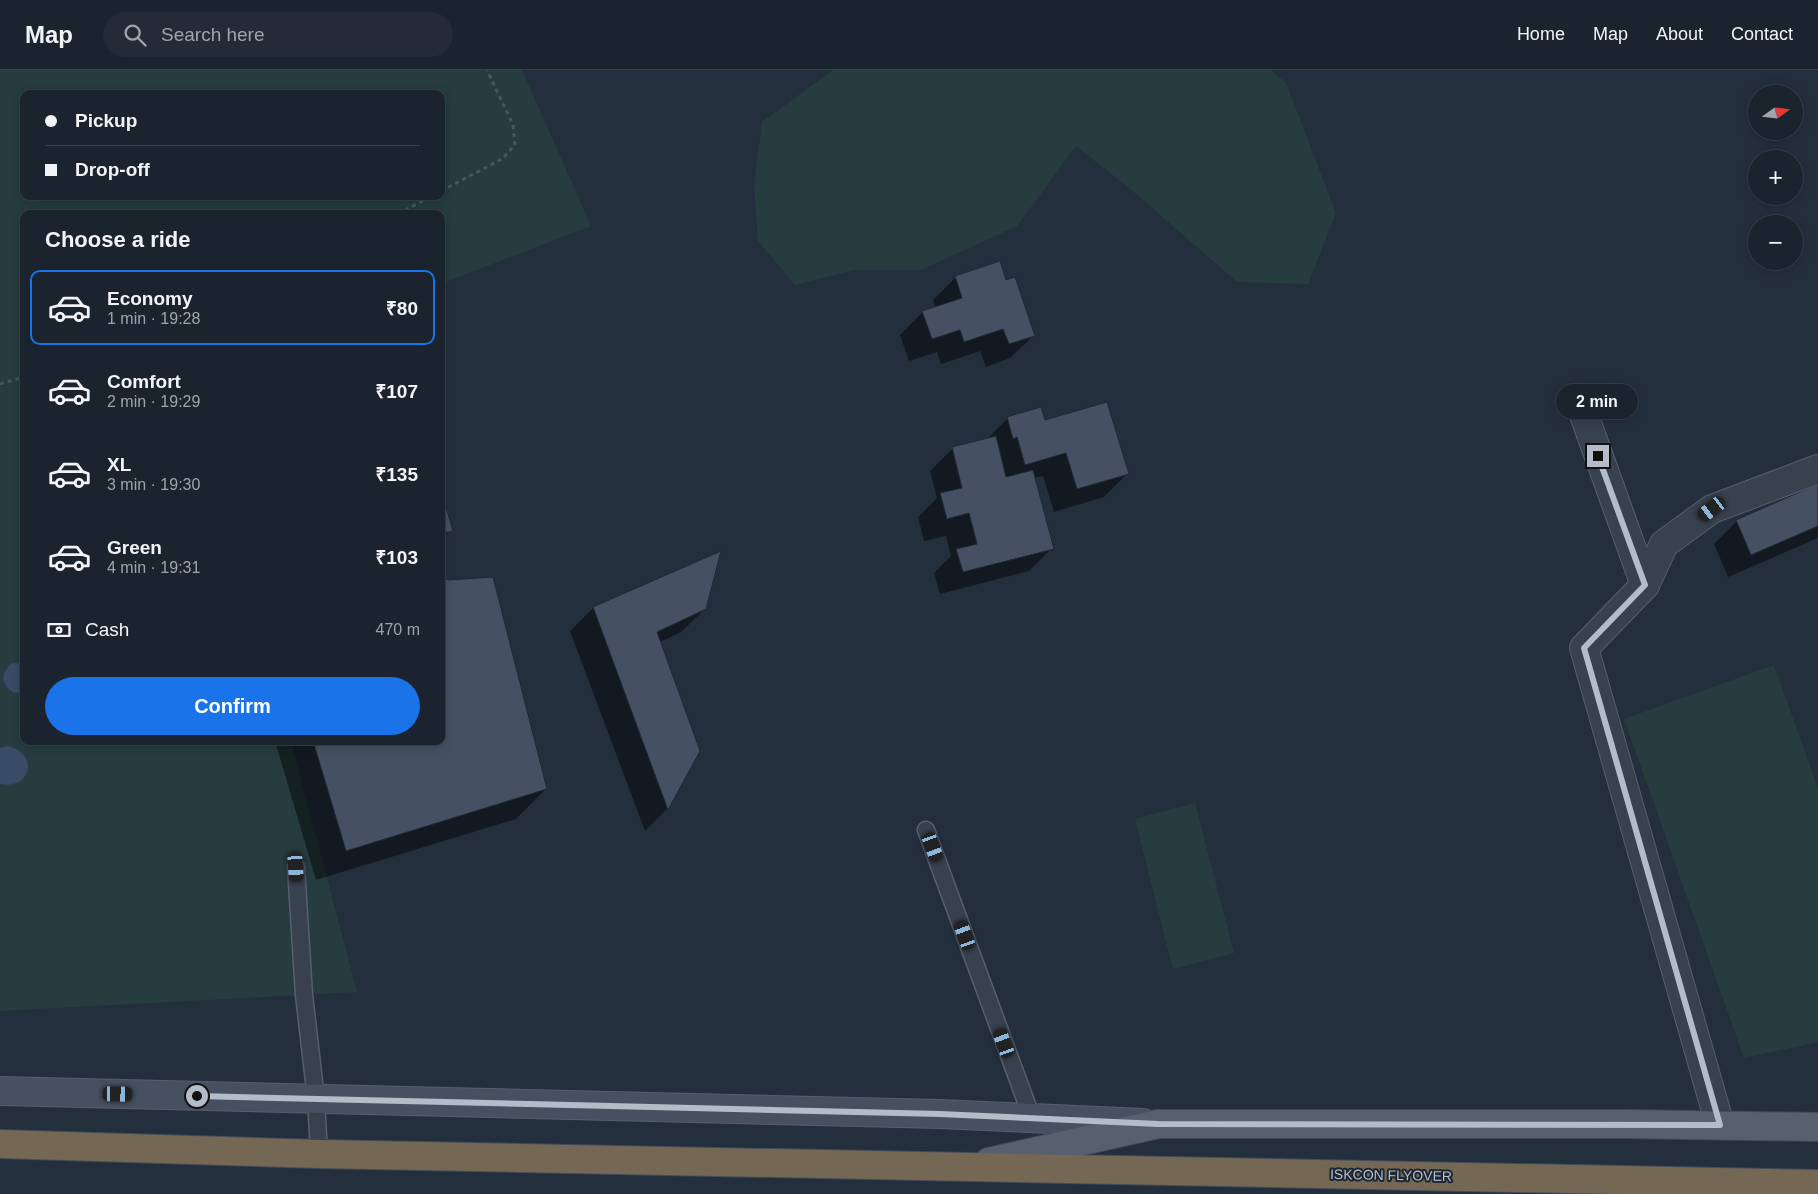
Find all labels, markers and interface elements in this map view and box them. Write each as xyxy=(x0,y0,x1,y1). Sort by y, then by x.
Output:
search box xyxy=(103,12,453,57)
text: Map xyxy=(25,21,73,48)
icon: search xyxy=(121,21,149,49)
text: Search here xyxy=(161,24,265,45)
text: Home xyxy=(1517,24,1565,44)
text: Map xyxy=(1593,24,1628,44)
text: About xyxy=(1656,24,1703,44)
text: Contact xyxy=(1731,24,1793,44)
north arrow xyxy=(1748,85,1802,140)
map controls xyxy=(1748,85,1803,270)
text: Pickup xyxy=(75,110,137,131)
button: + xyxy=(1748,150,1803,205)
text: Drop-off xyxy=(75,159,150,180)
button: − xyxy=(1748,215,1803,270)
text: Choose a ride xyxy=(45,227,190,252)
icon: car xyxy=(47,285,92,330)
text: Economy xyxy=(107,288,193,309)
text: ₹80 xyxy=(386,298,418,319)
text: 1 min · 19:28 xyxy=(107,310,200,327)
icon: car xyxy=(47,368,92,413)
text: Comfort xyxy=(107,371,181,392)
text: ₹107 xyxy=(375,381,418,402)
callout: 2 min xyxy=(1557,384,1639,418)
text: 2 min · 19:29 xyxy=(107,393,200,410)
text: 2 min xyxy=(1576,393,1618,410)
route end xyxy=(1587,445,1609,467)
icon: car xyxy=(47,451,92,496)
text: XL xyxy=(107,454,131,475)
text: ₹135 xyxy=(375,464,418,485)
text: 3 min · 19:30 xyxy=(107,476,200,493)
car xyxy=(1695,494,1728,524)
icon: car xyxy=(47,534,92,579)
text: Green xyxy=(107,537,162,558)
text: ₹103 xyxy=(375,547,418,568)
text: 4 min · 19:31 xyxy=(107,559,200,576)
icon: cash xyxy=(45,616,73,644)
text: Cash xyxy=(85,619,129,640)
text: 470 m xyxy=(376,621,420,638)
button: Confirm xyxy=(45,677,420,735)
car xyxy=(920,830,945,864)
car xyxy=(287,852,304,882)
car xyxy=(952,918,977,952)
car xyxy=(991,1026,1016,1060)
route start xyxy=(186,1085,208,1107)
car xyxy=(102,1086,133,1102)
street label: ISKCON FLYOVER xyxy=(1330,1166,1452,1184)

